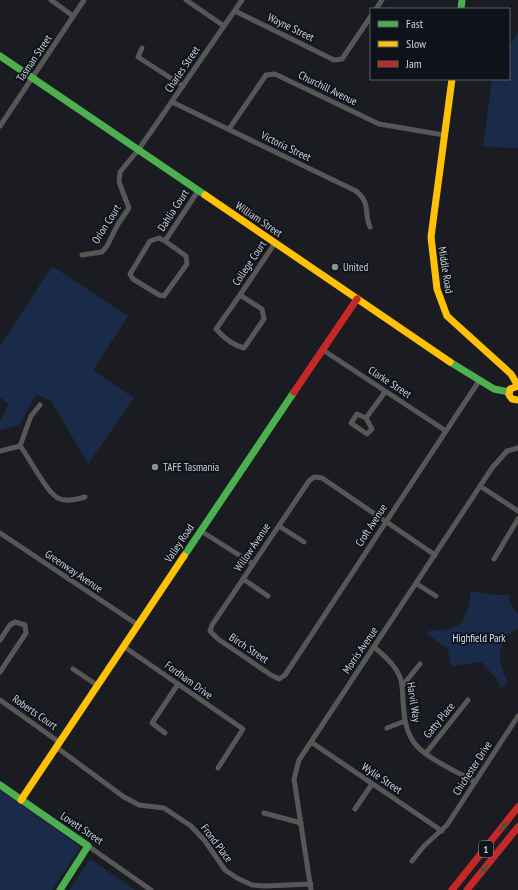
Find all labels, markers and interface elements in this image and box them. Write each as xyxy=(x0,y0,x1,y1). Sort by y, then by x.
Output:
legend xyxy=(370,8,510,80)
street label: Wayne Street xyxy=(265,10,317,44)
text: Fast xyxy=(406,16,424,31)
street label: Tasman Street xyxy=(13,32,55,84)
text: Slow xyxy=(406,36,427,51)
street label: Charles Street xyxy=(161,43,203,95)
text: Jam xyxy=(405,56,422,71)
street label: Churchill Avenue xyxy=(296,68,360,108)
street label: Victoria Street xyxy=(258,127,313,164)
street label: Dahlia Court xyxy=(154,186,192,234)
street label: William Street xyxy=(233,198,285,240)
street label: Orion Court xyxy=(88,202,124,246)
street label: College Court xyxy=(229,238,269,288)
street label: Middle Road xyxy=(435,246,457,295)
place label: United xyxy=(343,260,368,274)
marker: United xyxy=(330,262,340,272)
street label: Clarke Street xyxy=(366,363,414,401)
place label: TAFE Tasmania xyxy=(163,460,219,474)
marker: TAFE Tasmania xyxy=(150,462,160,472)
street label: Croft Avenue xyxy=(352,501,390,549)
street label: Willow Avenue xyxy=(231,520,274,574)
street label: Valley Road xyxy=(160,521,197,566)
street label: Greenway Avenue xyxy=(42,547,106,596)
street label: Morris Avenue xyxy=(339,623,381,676)
street label: Birch Street xyxy=(227,630,271,666)
park label: Highfield Park xyxy=(452,631,506,645)
street label: Fordham Drive xyxy=(162,658,216,702)
street label: Harvil Way xyxy=(404,681,424,724)
street label: Roberts Court xyxy=(10,691,60,733)
street label: Gatty Place xyxy=(420,699,458,741)
street label: Chichester Drive xyxy=(449,738,495,798)
street label: Wylie Street xyxy=(359,759,405,797)
street label: Lovett Street xyxy=(58,809,106,847)
street label: Frond Place xyxy=(198,821,236,865)
one-way arrow xyxy=(499,822,507,832)
road number: 1 xyxy=(479,841,493,857)
one-way arrow xyxy=(481,863,490,874)

